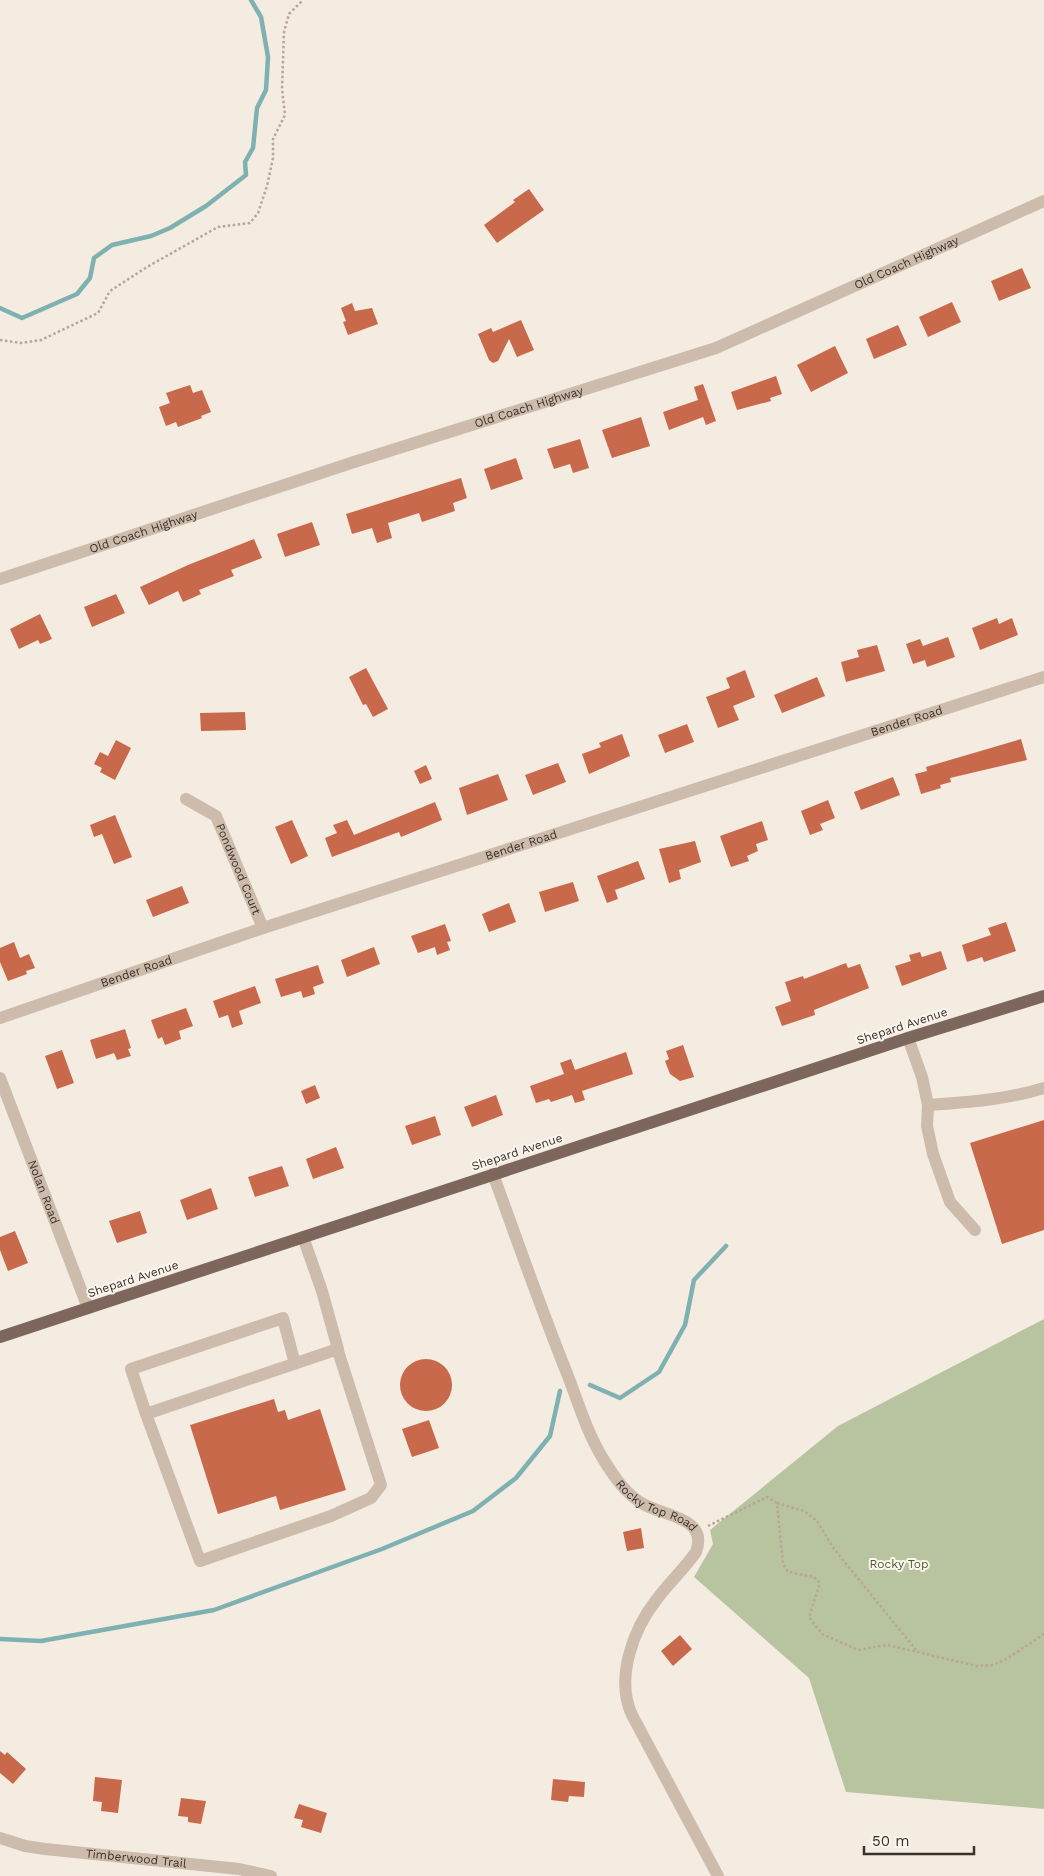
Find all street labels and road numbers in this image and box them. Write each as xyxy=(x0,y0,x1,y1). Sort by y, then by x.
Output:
street label: Old Coach Highway xyxy=(852,233,962,292)
street label: Old Coach Highway xyxy=(473,383,586,431)
street label: Old Coach Highway xyxy=(87,507,200,556)
street label: Bender Road xyxy=(869,703,944,739)
street label: Pondwood Court xyxy=(213,821,264,917)
street label: Bender Road xyxy=(483,827,559,863)
street label: Bender Road xyxy=(99,953,174,990)
street label: Shepard Avenue xyxy=(855,1005,949,1047)
street label: Shepard Avenue xyxy=(470,1131,564,1173)
street label: Nolan Road xyxy=(25,1158,62,1226)
street label: Shepard Avenue xyxy=(86,1258,180,1300)
street label: Rocky Top Road xyxy=(613,1477,700,1534)
street label: Timberwood Trail xyxy=(85,1846,188,1871)

